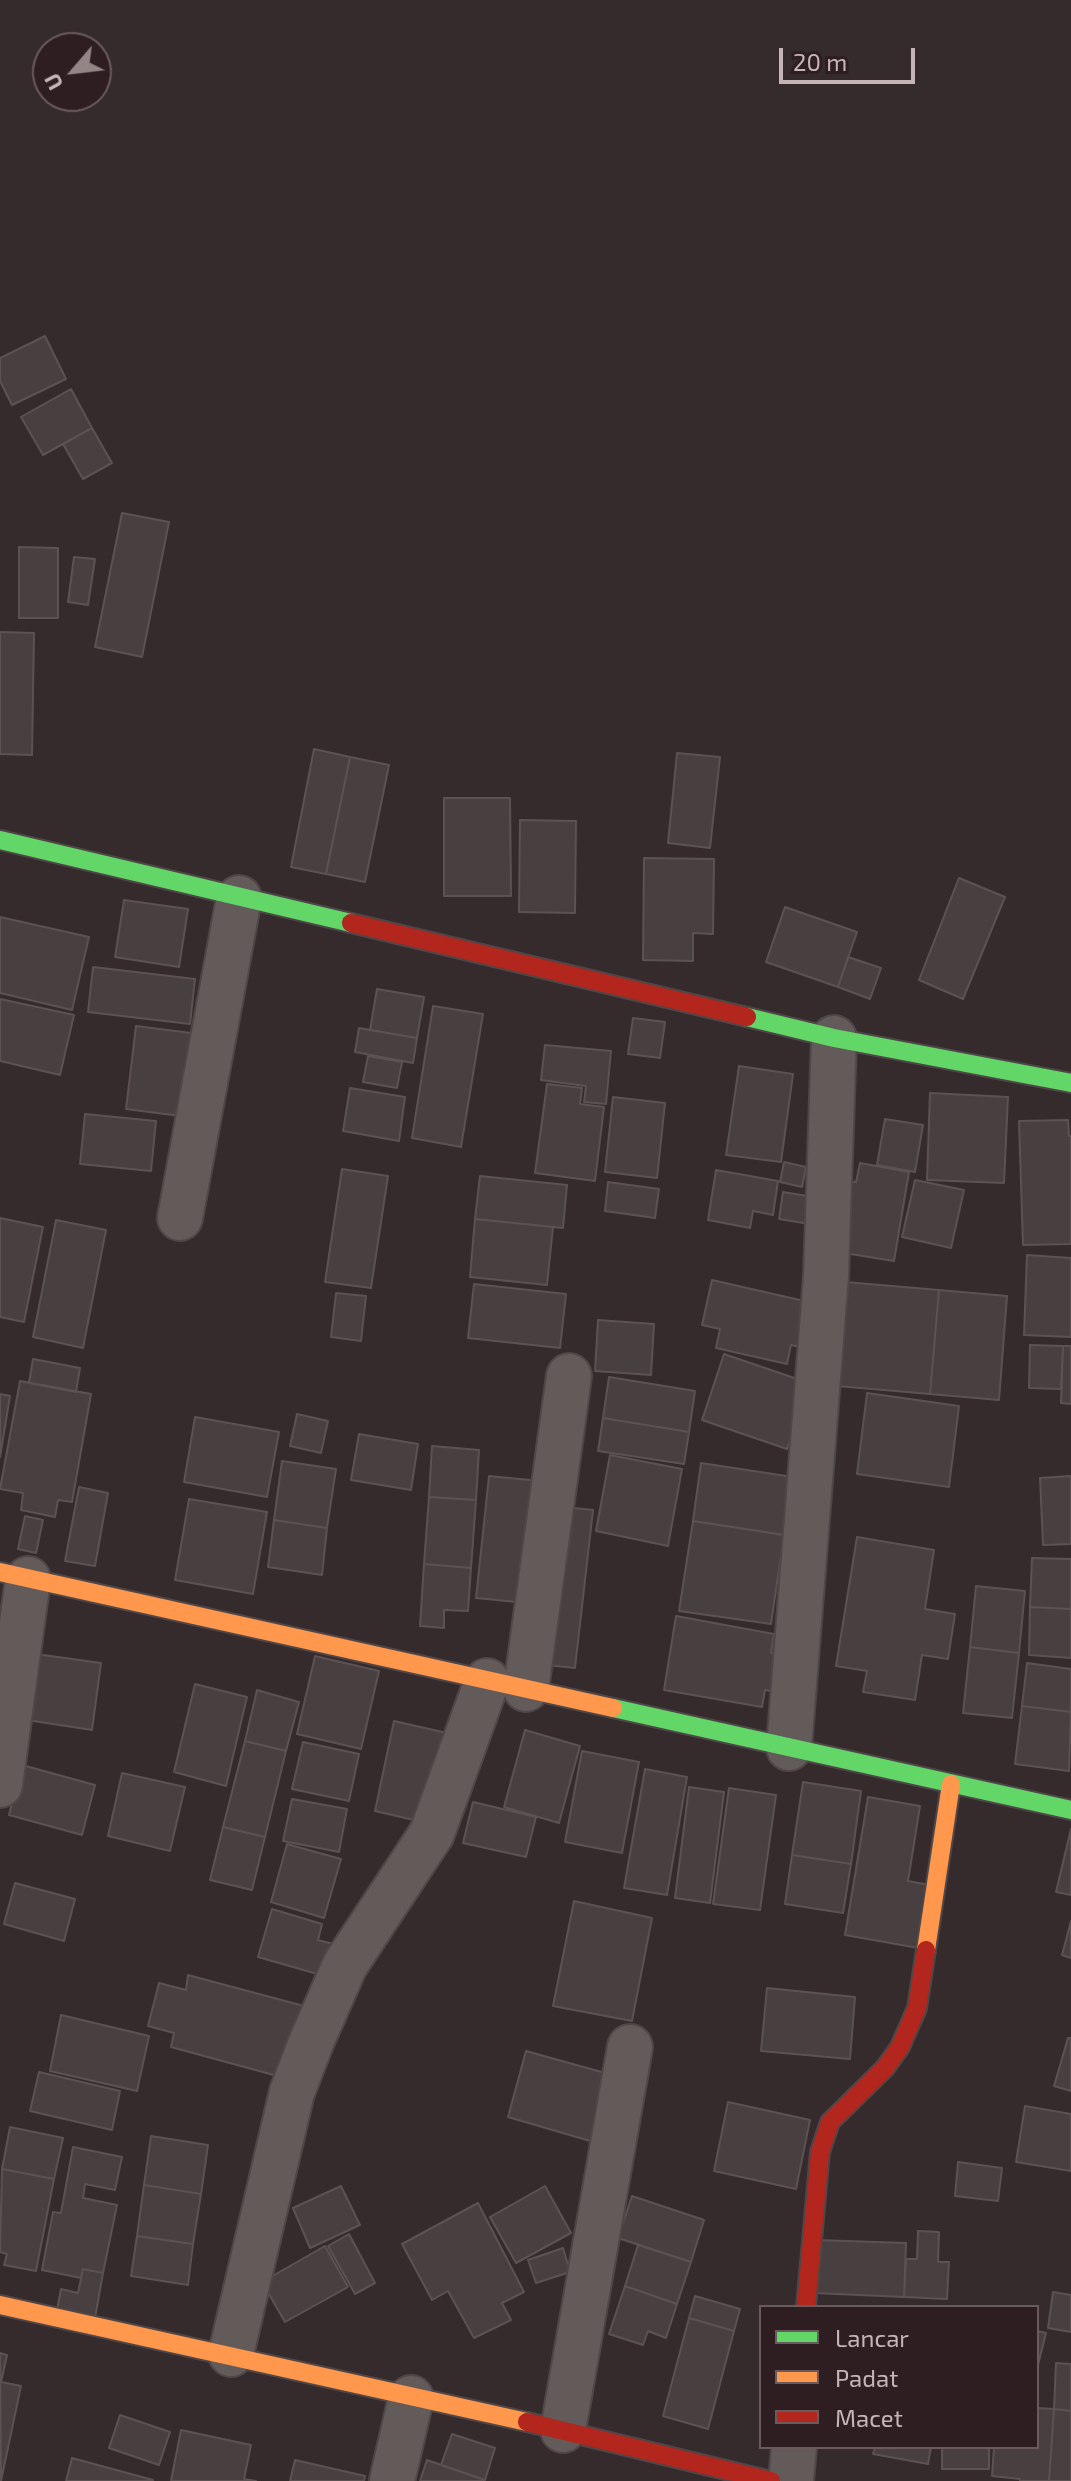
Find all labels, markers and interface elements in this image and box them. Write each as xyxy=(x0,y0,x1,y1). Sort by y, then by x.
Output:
north arrow xyxy=(32,32,112,112)
scale bar xyxy=(783,32,919,82)
text: 20 m xyxy=(793,47,847,76)
text: U xyxy=(38,70,68,95)
legend xyxy=(759,2305,1039,2449)
text: Lancar xyxy=(835,2323,909,2352)
text: Padat xyxy=(835,2363,898,2392)
text: Macet xyxy=(835,2403,903,2432)

